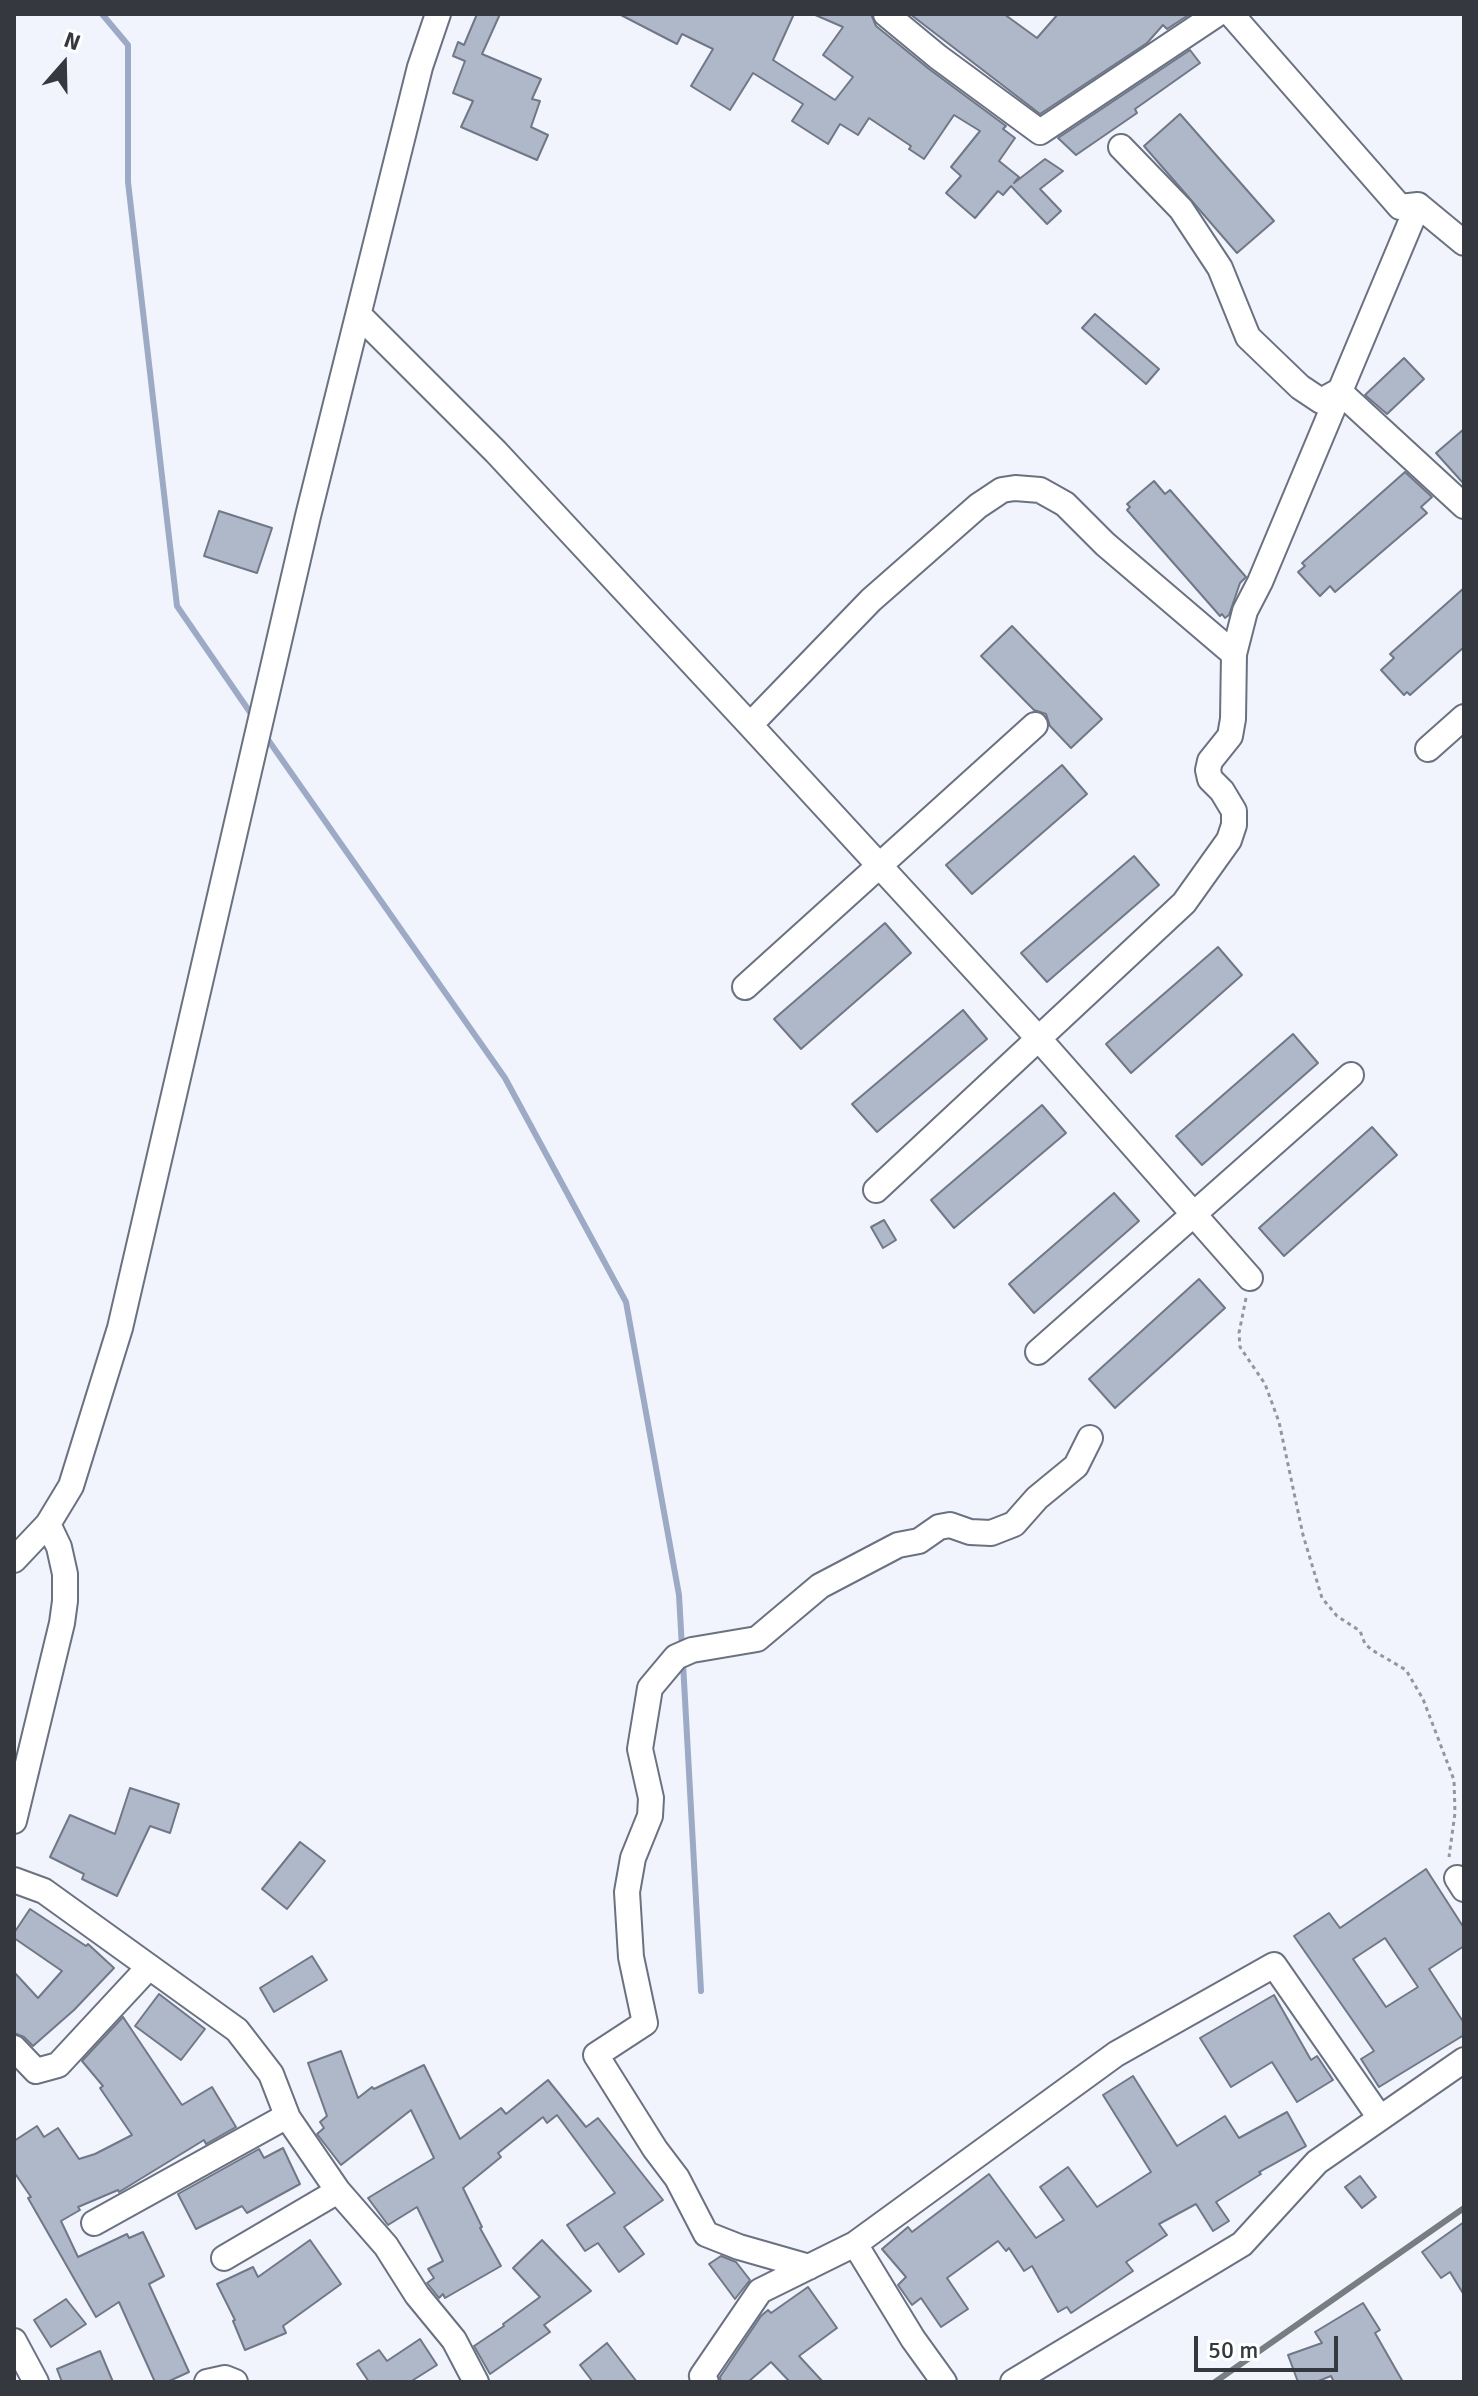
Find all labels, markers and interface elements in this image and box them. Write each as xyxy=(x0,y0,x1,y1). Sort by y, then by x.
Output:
north arrow xyxy=(24,24,104,104)
text: N xyxy=(61,26,84,56)
scale bar xyxy=(1198,2320,1342,2370)
text: 50 m xyxy=(1208,2335,1258,2365)

